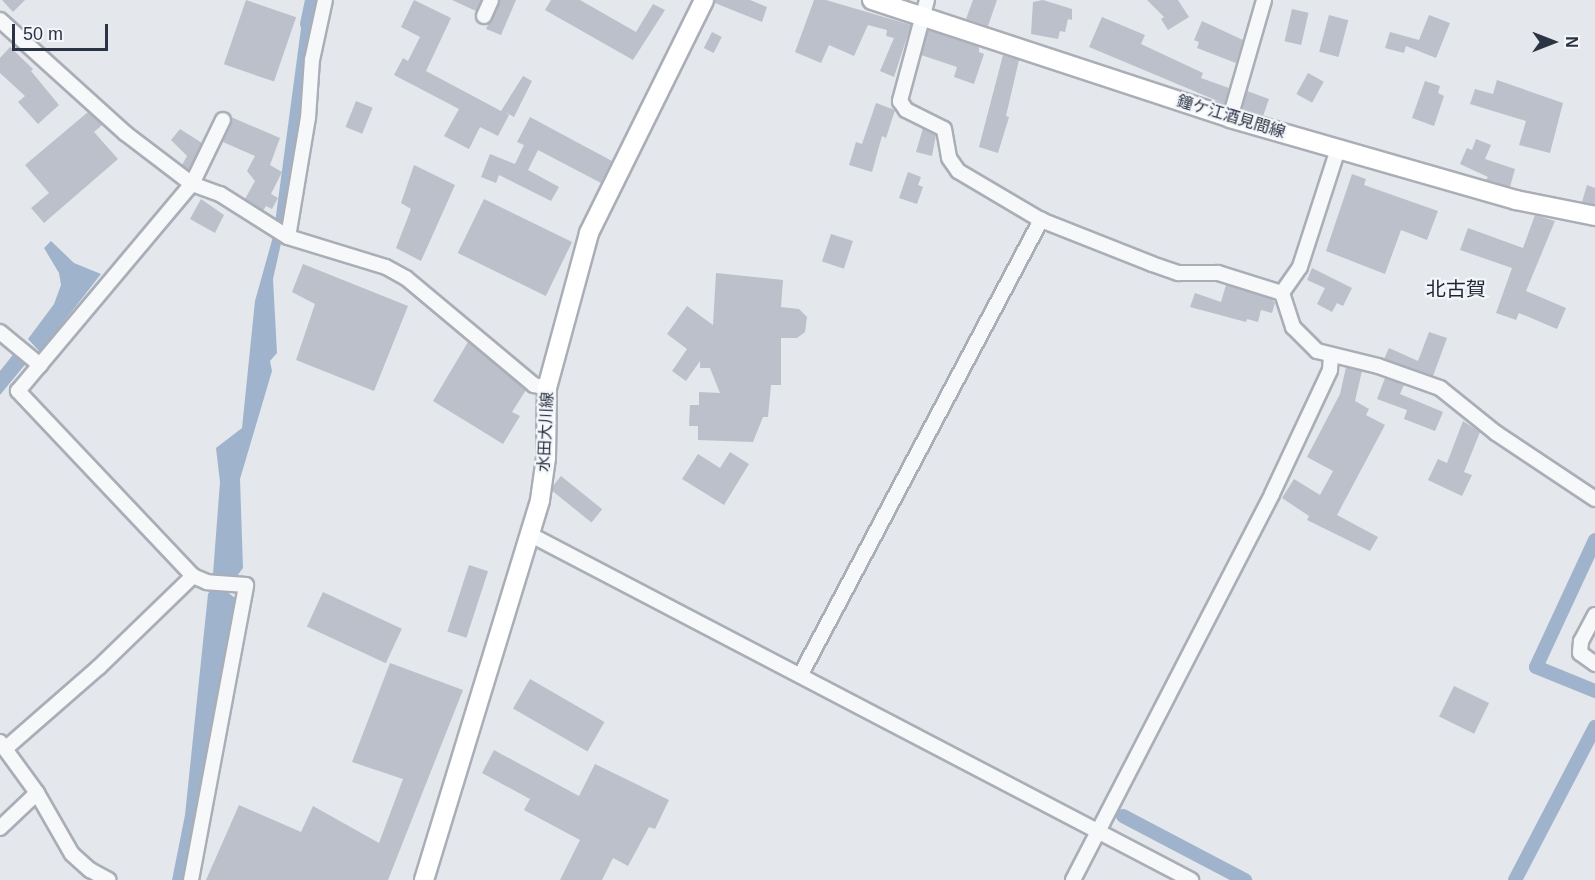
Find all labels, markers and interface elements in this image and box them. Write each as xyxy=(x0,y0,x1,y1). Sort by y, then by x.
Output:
scale bar xyxy=(15,12,111,50)
north arrow xyxy=(1523,12,1583,72)
text: 50 m xyxy=(23,24,63,44)
text: N xyxy=(1563,36,1580,48)
street label: 鐘ケ江酒見間線 xyxy=(1175,91,1287,143)
district label: 北古賀 xyxy=(1426,277,1486,301)
street label: 水田大川線 xyxy=(534,392,558,472)

